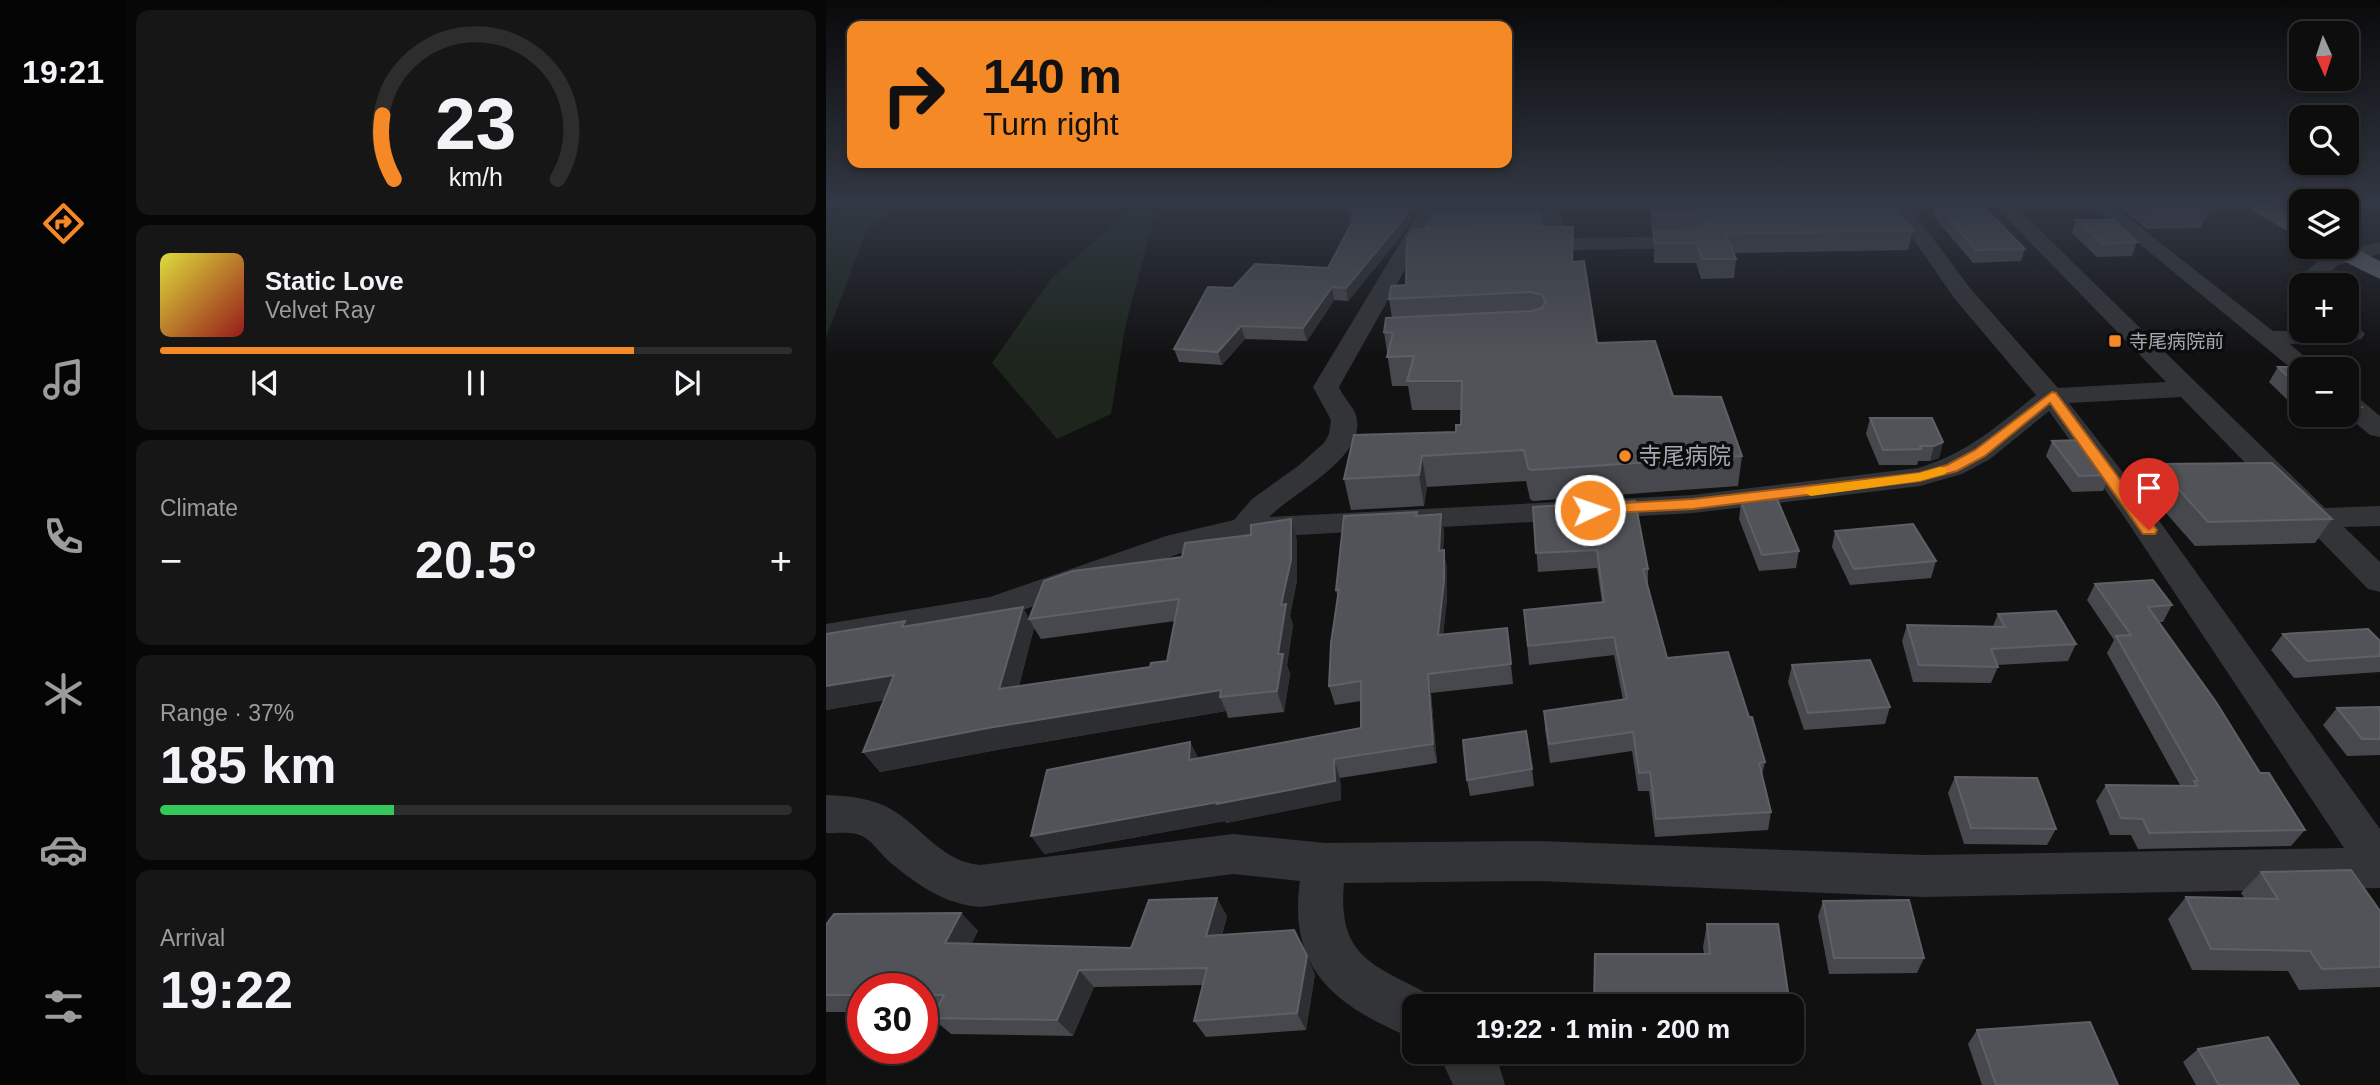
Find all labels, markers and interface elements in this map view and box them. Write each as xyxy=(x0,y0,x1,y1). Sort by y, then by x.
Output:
north arrow xyxy=(2289,21,2359,91)
map controls xyxy=(2289,21,2359,427)
icon: right xyxy=(868,49,959,140)
text: 140 m xyxy=(983,49,1122,103)
text: 19:21 xyxy=(22,54,104,90)
text: 23 xyxy=(436,83,516,164)
button: search xyxy=(2289,105,2359,175)
text: Turn right xyxy=(983,106,1119,142)
text: km/h xyxy=(449,162,503,190)
button: layers xyxy=(2289,189,2359,259)
icon: directions xyxy=(39,199,88,248)
text: Static Love xyxy=(265,266,404,296)
button: + xyxy=(2289,273,2359,343)
text: Velvet Ray xyxy=(265,297,375,323)
place label: 寺尾病院前 xyxy=(2129,331,2224,352)
marker: 寺尾病院前 xyxy=(2107,333,2123,349)
icon: music xyxy=(39,355,88,404)
button: − xyxy=(2289,357,2359,427)
icon: previous xyxy=(246,364,284,402)
icon: pause xyxy=(457,364,495,402)
icon: next xyxy=(668,364,706,402)
place label: 寺尾病院 xyxy=(1639,443,1731,469)
marker: 寺尾病院 xyxy=(1617,448,1633,464)
pin xyxy=(2119,458,2179,530)
icon: arrive xyxy=(2130,469,2168,507)
position arrow xyxy=(1553,473,1627,547)
text: Climate xyxy=(160,495,238,521)
icon: phone xyxy=(39,512,88,561)
text: 20.5° xyxy=(415,531,537,589)
text: − xyxy=(160,540,182,582)
text: + xyxy=(770,540,792,582)
icon: climate xyxy=(39,669,88,718)
text: Range · 37% xyxy=(160,700,294,726)
text: 185 km xyxy=(160,736,336,794)
icon: car xyxy=(39,825,88,874)
text: Arrival xyxy=(160,925,225,951)
text: 19:22 xyxy=(160,961,293,1019)
speed limit sign: 30 xyxy=(847,973,938,1064)
icon: filters xyxy=(39,982,88,1031)
text: 19:22 · 1 min · 200 m xyxy=(1476,1014,1730,1044)

